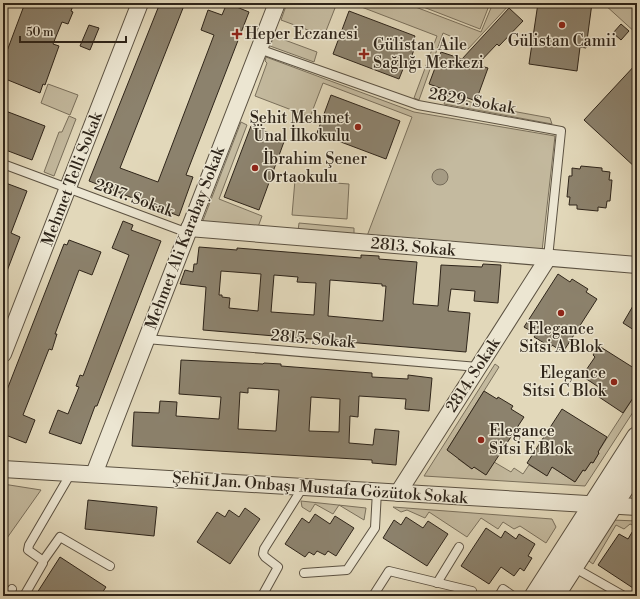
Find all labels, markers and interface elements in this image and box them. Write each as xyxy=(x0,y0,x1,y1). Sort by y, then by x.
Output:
scale bar xyxy=(20,18,126,44)
marker: Gülistan Camii xyxy=(557,20,567,30)
place label: Heper Eczanesi xyxy=(245,24,358,44)
text: 50 m xyxy=(26,25,54,40)
marker: Heper Eczanesi xyxy=(232,29,242,39)
place label: Gülistan Camii xyxy=(508,31,616,51)
place label: Gülistan Aile Sağlığı Merkezi xyxy=(373,35,484,73)
marker: Gülistan Aile Sağlığı Merkezi xyxy=(358,48,370,60)
street label: 2829. Sokak xyxy=(427,83,519,119)
street label: Mehmet Telli Sokak xyxy=(37,107,107,249)
place label: Şehit Mehmet Ünal İlkokulu xyxy=(250,108,350,146)
marker: Şehit Mehmet Ünal İlkokulu xyxy=(353,122,363,132)
street label: Mehmet Ali Karabay Sokak xyxy=(141,142,230,332)
place label: İbrahim Şener Ortaokulu xyxy=(263,147,367,187)
marker: İbrahim Şener Ortaokulu xyxy=(250,163,260,173)
street label: 2817. Sokak xyxy=(92,174,178,222)
street label: 2813. Sokak xyxy=(370,233,458,261)
marker: Elegance Sitsi A Blok xyxy=(556,308,566,318)
place label: Elegance Sitsi A Blok xyxy=(519,319,604,357)
street label: 2815. Sokak xyxy=(270,325,358,353)
street label: 2814. Sokak xyxy=(442,333,505,416)
place label: Elegance Sitsi C Blok xyxy=(523,363,608,401)
marker: Elegance Sitsi C Blok xyxy=(609,377,619,387)
place label: Elegance Sitsi E Blok xyxy=(489,421,574,459)
marker: Elegance Sitsi E Blok xyxy=(476,435,486,445)
street label: Şehit Jan. Onbaşı Mustafa Gözütok Sokak xyxy=(172,468,470,508)

